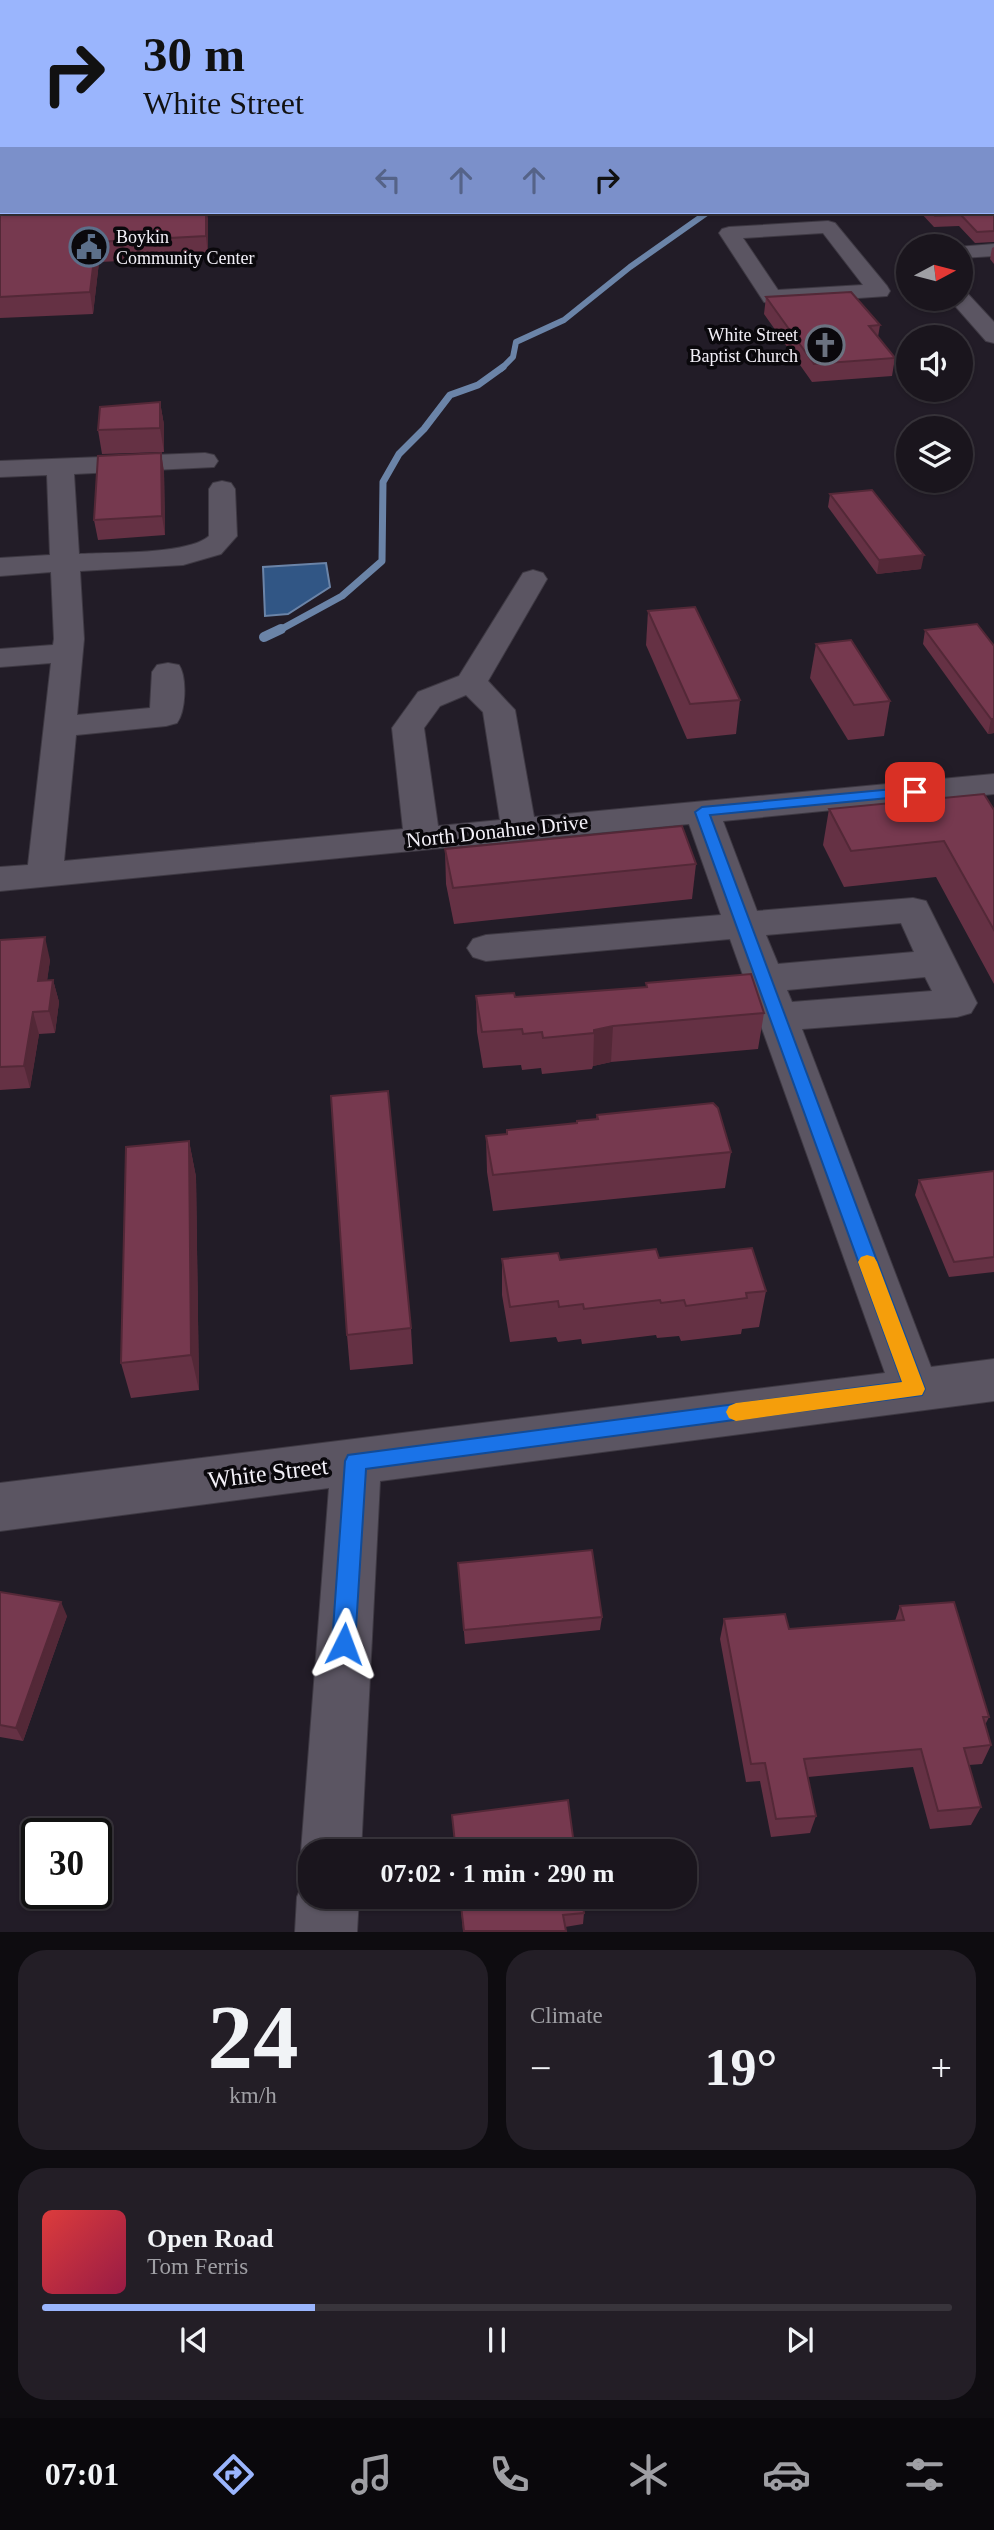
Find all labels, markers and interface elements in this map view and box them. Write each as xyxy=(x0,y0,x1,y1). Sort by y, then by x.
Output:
text: 30 m xyxy=(143,27,245,82)
icon: right xyxy=(28,28,119,119)
text: White Street xyxy=(143,85,304,121)
icon: left xyxy=(369,161,407,199)
icon: ahead xyxy=(442,161,480,199)
icon: ahead xyxy=(515,161,553,199)
icon: right xyxy=(588,161,626,199)
public building icon: Boykin Community Center xyxy=(68,226,110,268)
place label: Boykin Community Center xyxy=(116,227,255,268)
north arrow xyxy=(896,234,973,312)
map controls xyxy=(896,234,973,493)
church icon: White Street Baptist Church xyxy=(804,324,846,366)
place label: White Street Baptist Church xyxy=(690,325,798,366)
button: sound xyxy=(896,325,973,402)
button: layers xyxy=(896,416,973,493)
pin xyxy=(885,762,945,822)
icon: arrive xyxy=(896,773,934,811)
street label: North Donahue Drive xyxy=(405,809,589,853)
street label: White Street xyxy=(207,1453,330,1493)
position arrow xyxy=(307,1607,381,1681)
speed limit sign: 30 xyxy=(21,1818,112,1909)
text: 07:02 · 1 min · 290 m xyxy=(381,1859,615,1888)
text: 24 xyxy=(208,1987,299,2088)
text: Climate xyxy=(530,2003,603,2028)
text: 19° xyxy=(705,2039,777,2096)
text: − xyxy=(530,2047,551,2089)
text: + xyxy=(931,2047,952,2089)
text: km/h xyxy=(229,2083,277,2108)
text: Open Road xyxy=(147,2224,273,2253)
text: Tom Ferris xyxy=(147,2254,248,2279)
icon: previous xyxy=(175,2321,213,2359)
icon: pause xyxy=(478,2321,516,2359)
icon: next xyxy=(781,2321,819,2359)
icon: directions xyxy=(209,2450,258,2499)
icon: music xyxy=(347,2450,396,2499)
icon: phone xyxy=(485,2450,534,2499)
icon: climate xyxy=(624,2450,673,2499)
icon: car xyxy=(762,2450,811,2499)
icon: filters xyxy=(900,2450,949,2499)
text: 07:01 xyxy=(45,2456,119,2492)

